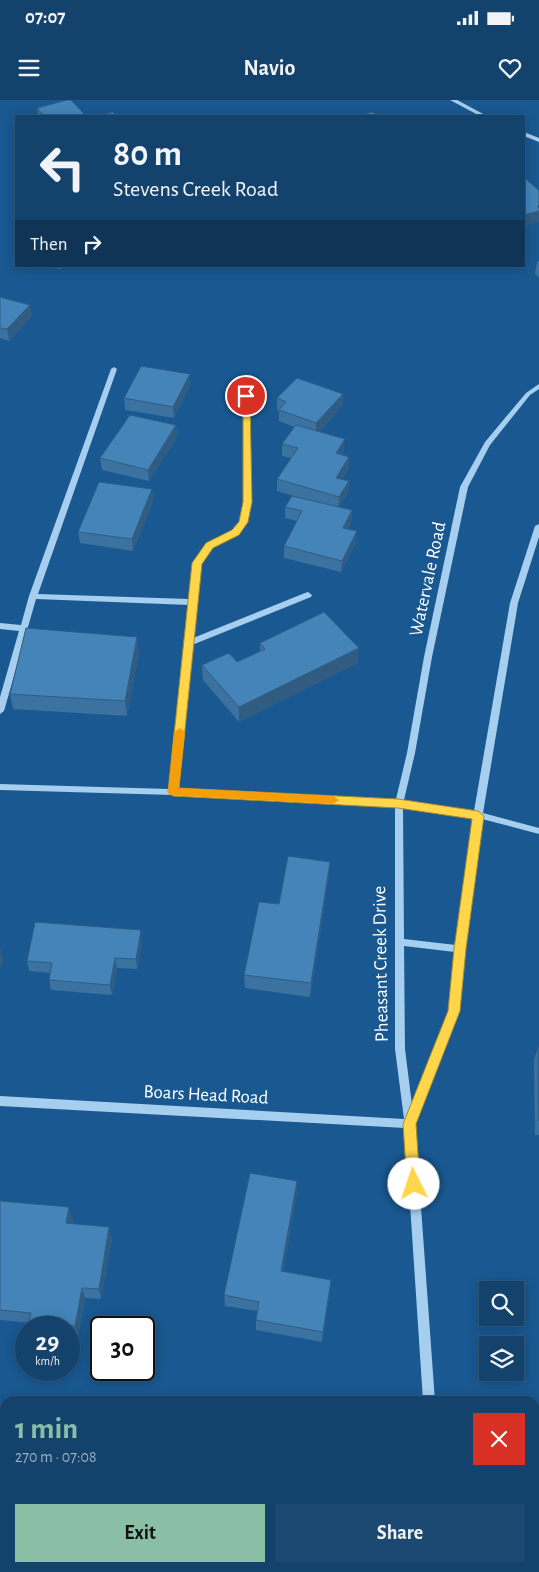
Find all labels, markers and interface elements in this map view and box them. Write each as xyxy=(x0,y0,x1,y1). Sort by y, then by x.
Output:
text: 07:07 xyxy=(25,8,66,27)
icon: menu xyxy=(15,54,43,82)
icon: heart xyxy=(496,54,524,82)
text: Navio xyxy=(244,57,295,79)
icon: left xyxy=(30,135,95,200)
text: 80 m xyxy=(113,137,182,172)
text: Stevens Creek Road xyxy=(113,178,278,200)
icon: right xyxy=(78,230,106,258)
text: Then xyxy=(30,235,68,254)
pin xyxy=(225,375,267,417)
icon: arrive xyxy=(232,382,260,410)
street label: Watervale Road xyxy=(407,520,449,638)
street label: Pheasant Creek Drive xyxy=(370,886,392,1042)
street label: Boars Head Road xyxy=(143,1082,269,1108)
position arrow xyxy=(387,1157,439,1209)
map controls xyxy=(479,1281,524,1381)
button: search xyxy=(479,1281,524,1326)
speed limit sign: 30 xyxy=(90,1316,155,1381)
text: 29 xyxy=(36,1330,59,1355)
button: layers xyxy=(479,1336,524,1381)
text: km/h xyxy=(35,1355,60,1367)
button: close xyxy=(473,1413,525,1465)
text: 1 min xyxy=(15,1414,78,1444)
text: 270 m · 07:08 xyxy=(15,1449,97,1465)
button: Exit xyxy=(15,1504,265,1562)
button: Share xyxy=(275,1504,525,1562)

